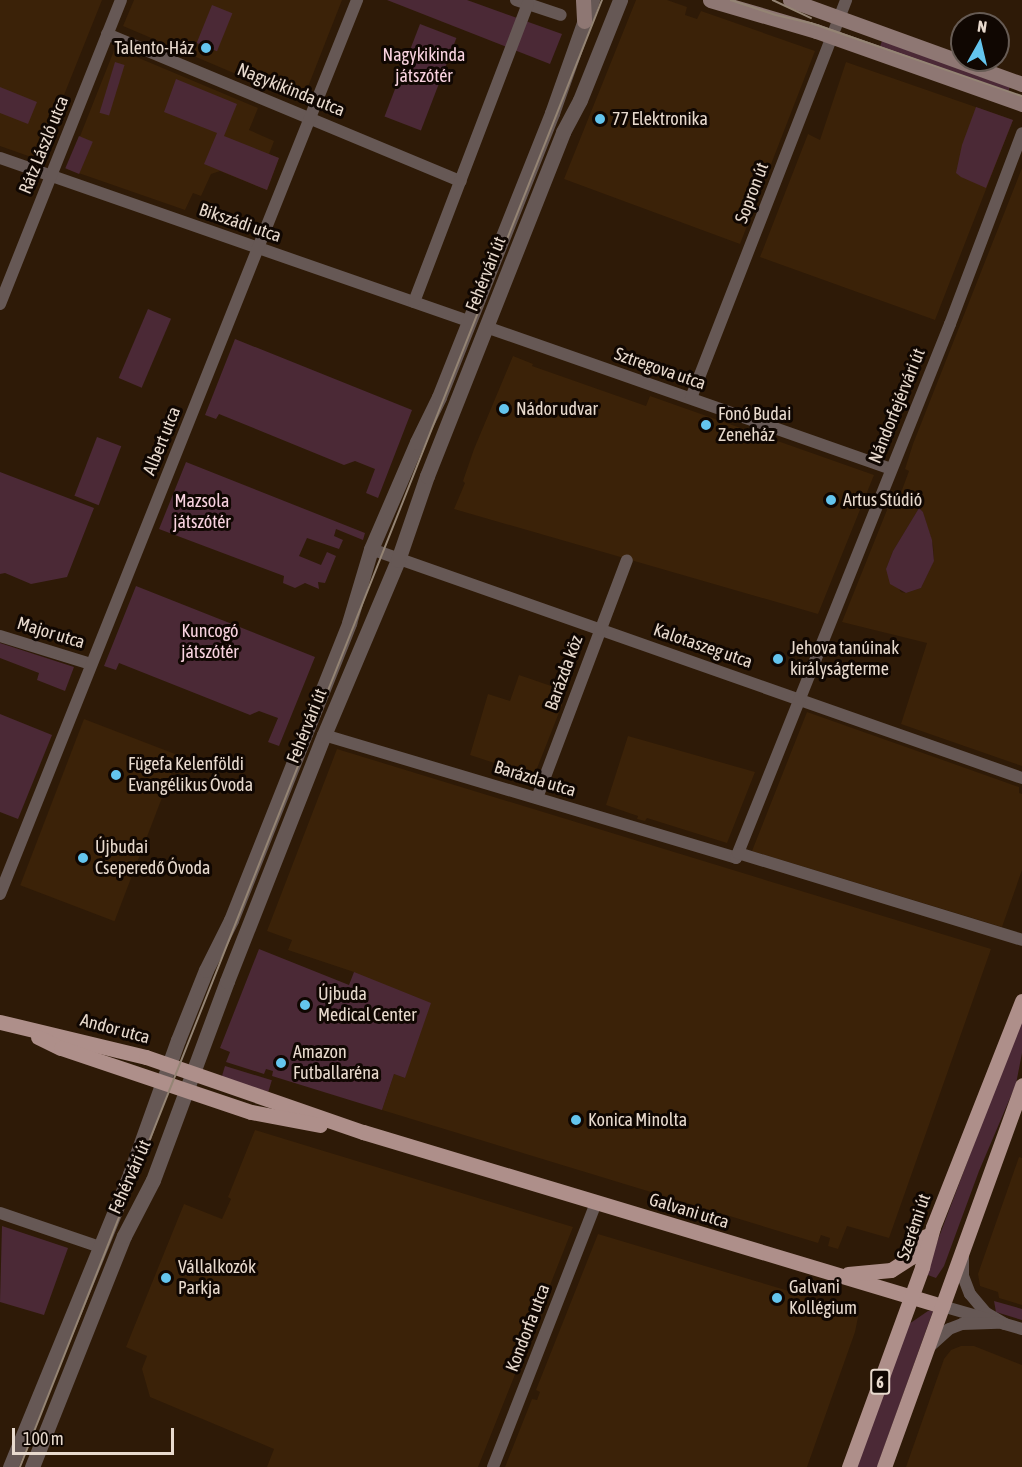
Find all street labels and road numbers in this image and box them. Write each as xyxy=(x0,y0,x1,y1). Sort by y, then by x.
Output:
street label: Nagykikinda utca xyxy=(234,59,348,121)
street label: Rátz László utca xyxy=(15,93,73,197)
street label: Sopron út xyxy=(731,160,773,226)
street label: Bikszádi utca xyxy=(196,199,284,247)
street label: Fehérvári út xyxy=(461,233,511,315)
street label: Sztregova utca xyxy=(611,343,709,395)
street label: Nándorfejérvári út xyxy=(864,345,930,467)
street label: Albert utca xyxy=(139,404,185,478)
street label: Major utca xyxy=(15,613,87,653)
street label: Kalotaszeg utca xyxy=(651,619,755,673)
street label: Barázda köz xyxy=(540,633,588,713)
street label: Fehérvári út xyxy=(282,685,332,767)
street label: Barázda utca xyxy=(491,756,579,802)
street label: Andor utca xyxy=(78,1009,152,1049)
street label: Fehérvári út xyxy=(104,1137,156,1217)
street label: Galvani utca xyxy=(647,1189,731,1233)
street label: Szerémi út xyxy=(893,1191,935,1263)
street label: Kondorfa utca xyxy=(501,1281,555,1375)
road number: 6 xyxy=(870,1369,890,1395)

